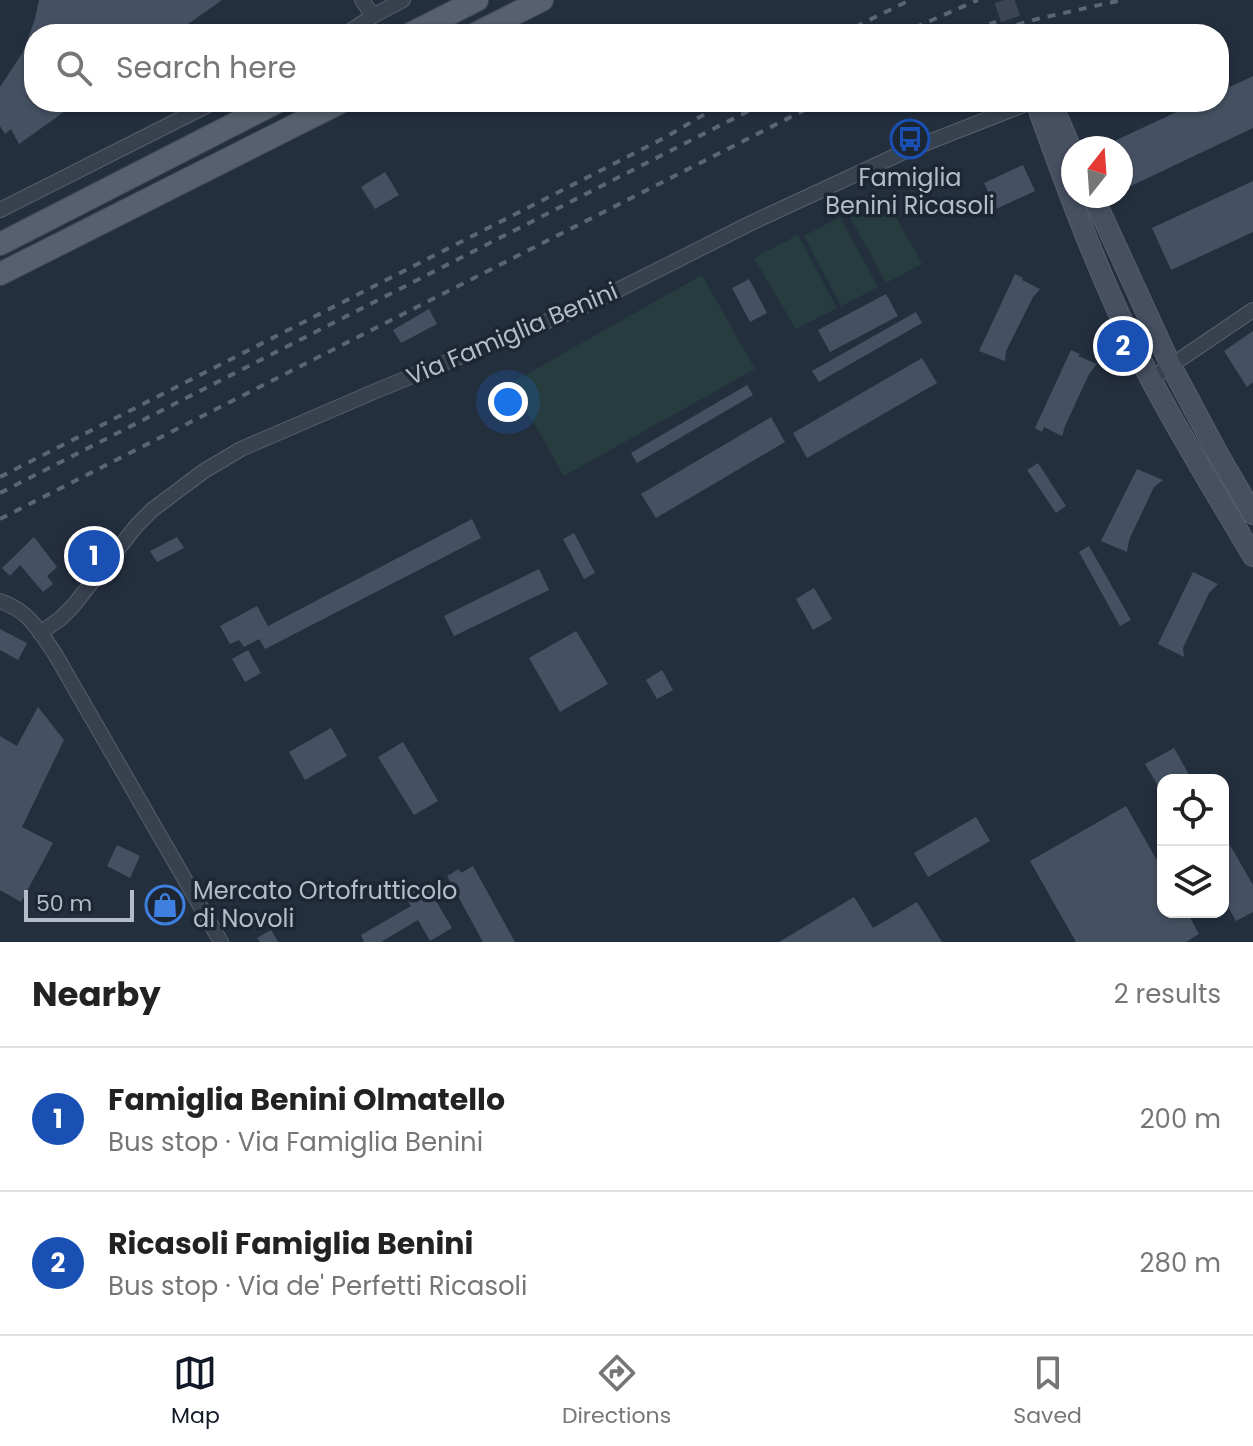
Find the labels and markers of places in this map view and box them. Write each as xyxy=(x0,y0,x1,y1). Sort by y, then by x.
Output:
bus stop icon: Famiglia Benini Ricasoli xyxy=(889,118,931,160)
place label: Famiglia Benini Ricasoli xyxy=(825,161,995,222)
pin: 2 xyxy=(1097,316,1149,376)
pin: 1 xyxy=(68,526,120,586)
place label: Mercato Ortofrutticolo di Novoli xyxy=(193,874,457,935)
shop icon: Mercato Ortofrutticolo di Novoli xyxy=(144,884,186,926)

